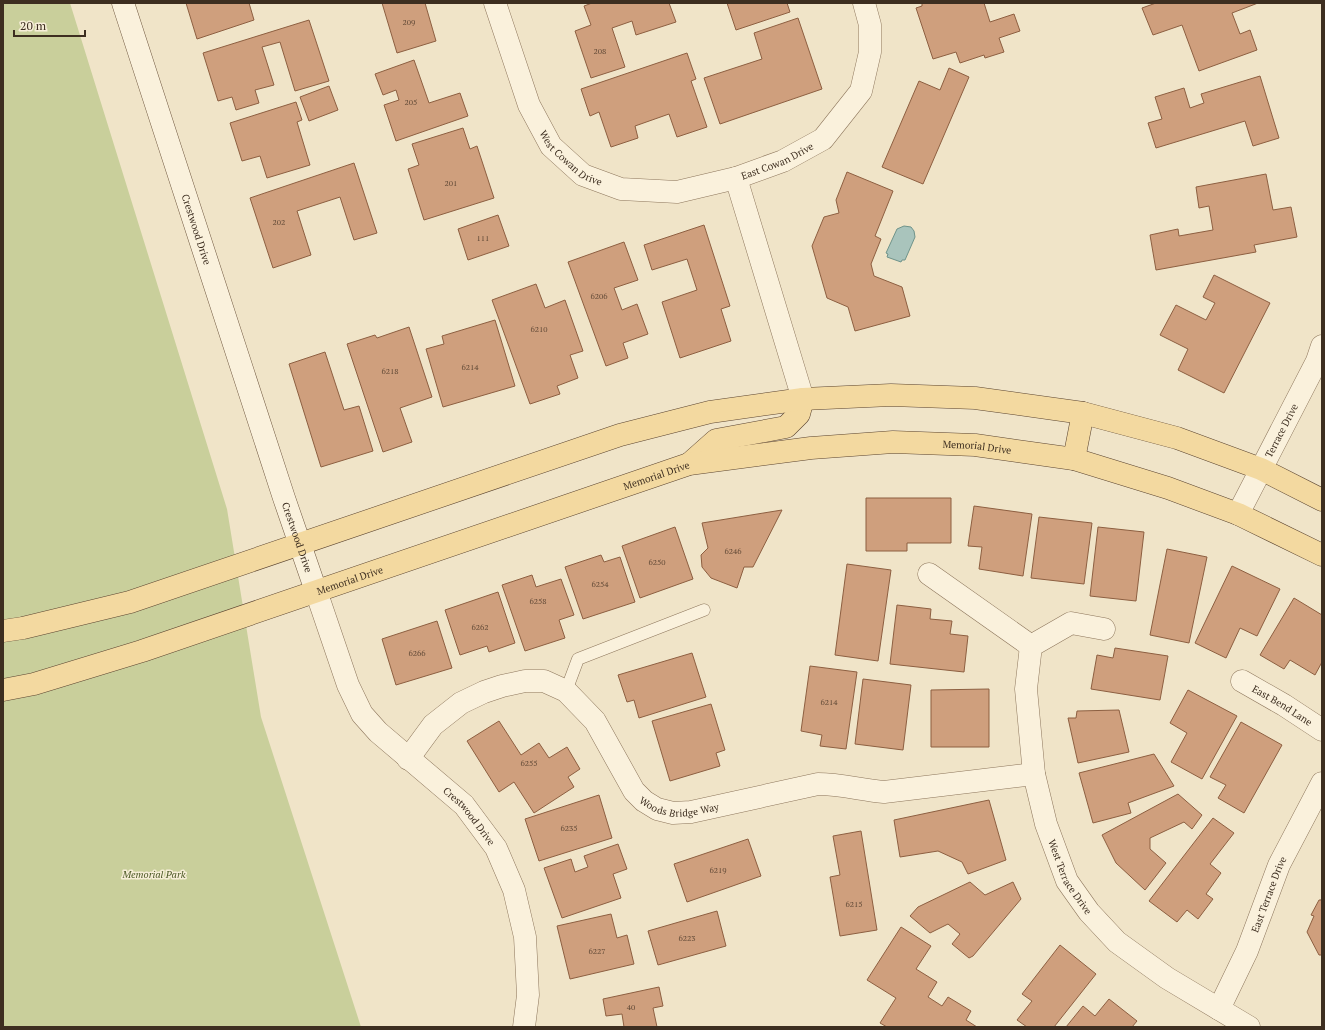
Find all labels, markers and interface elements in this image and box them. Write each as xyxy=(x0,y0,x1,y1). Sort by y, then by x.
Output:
scale bar xyxy=(14,12,85,38)
house number: 209 xyxy=(403,17,415,27)
text: 20 m xyxy=(20,18,47,33)
house number: 208 xyxy=(594,46,606,56)
house number: 205 xyxy=(405,97,417,107)
street label: West Cowan Drive xyxy=(537,128,604,188)
street label: East Cowan Drive xyxy=(739,139,815,182)
house number: 201 xyxy=(445,178,457,188)
street label: Crestwood Drive xyxy=(179,192,214,266)
house number: 202 xyxy=(273,217,285,227)
house number: 111 xyxy=(477,233,489,243)
house number: 6206 xyxy=(590,291,608,301)
house number: 6210 xyxy=(530,324,548,334)
house number: 6214 xyxy=(461,362,479,372)
house number: 6218 xyxy=(381,366,399,376)
street label: Terrace Drive xyxy=(1262,401,1300,460)
street label: Memorial Drive xyxy=(942,437,1012,457)
street label: Memorial Drive xyxy=(621,458,691,493)
street label: Crestwood Drive xyxy=(279,500,316,574)
house number: 6246 xyxy=(724,546,742,556)
house number: 6250 xyxy=(648,557,666,567)
street label: Memorial Drive xyxy=(315,563,385,597)
house number: 6254 xyxy=(591,579,609,589)
house number: 6258 xyxy=(529,596,547,606)
house number: 6262 xyxy=(471,622,489,632)
house number: 6266 xyxy=(408,648,426,658)
street label: East Bend Lane xyxy=(1250,682,1315,728)
house number: 6214 xyxy=(820,697,838,707)
house number: 6255 xyxy=(520,758,538,768)
street label: Crestwood Drive xyxy=(441,784,498,848)
street label: Woods Bridge Way xyxy=(637,793,721,820)
house number: 6235 xyxy=(560,823,578,833)
street label: West Terrace Drive xyxy=(1046,837,1095,917)
street label: East Terrace Drive xyxy=(1248,854,1289,934)
house number: 6219 xyxy=(709,865,727,875)
park label: Memorial Park xyxy=(121,868,186,881)
house number: 6215 xyxy=(845,899,863,909)
house number: 6223 xyxy=(678,933,696,943)
house number: 6227 xyxy=(588,946,606,956)
house number: 40 xyxy=(627,1002,635,1012)

